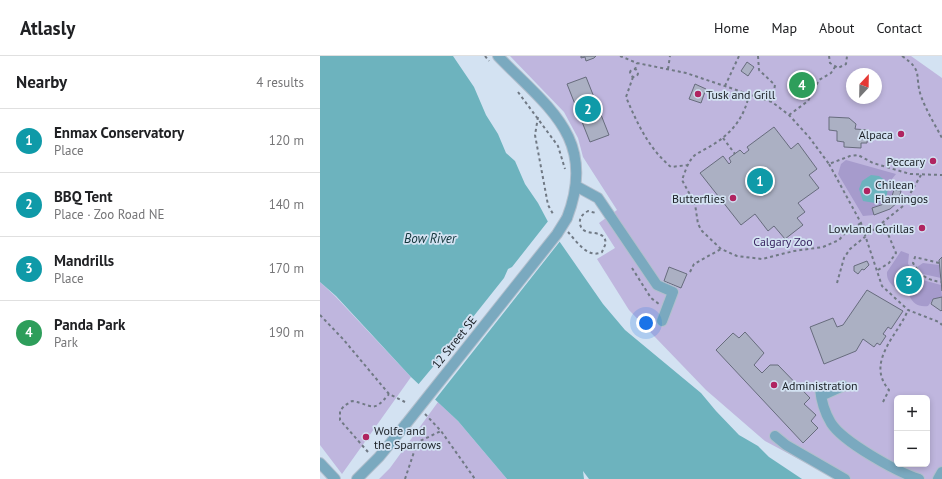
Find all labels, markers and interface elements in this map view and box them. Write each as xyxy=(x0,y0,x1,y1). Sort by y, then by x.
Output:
text: Atlasly xyxy=(20,16,75,40)
text: Home xyxy=(714,19,749,37)
text: Map xyxy=(771,19,797,37)
text: About xyxy=(819,19,855,37)
text: Contact xyxy=(877,19,922,37)
north arrow xyxy=(846,68,882,104)
pin: 4 xyxy=(789,70,815,100)
text: Nearby xyxy=(16,71,67,93)
text: 4 results xyxy=(256,74,304,91)
place label: Tusk and Grill xyxy=(706,87,776,102)
marker: Tusk and Grill xyxy=(693,89,703,99)
pin: 2 xyxy=(575,94,601,124)
text: Enmax Conservatory xyxy=(54,123,184,142)
place label: Alpaca xyxy=(859,127,893,142)
marker: Alpaca xyxy=(896,129,906,139)
text: 1 xyxy=(25,132,33,149)
text: 120 m xyxy=(269,132,304,149)
text: Place xyxy=(54,142,84,159)
place label: Peccary xyxy=(887,154,925,169)
marker: Peccary xyxy=(928,156,938,166)
pin: 1 xyxy=(747,166,773,196)
place label: Chilean Flamingos xyxy=(875,177,928,206)
marker: Chilean Flamingos xyxy=(862,186,872,196)
text: BBQ Tent xyxy=(54,187,112,206)
place label: Butterflies xyxy=(672,191,725,206)
marker: Butterflies xyxy=(728,193,738,203)
text: 2 xyxy=(25,196,33,213)
text: 140 m xyxy=(269,196,304,213)
text: Place · Zoo Road NE xyxy=(54,206,164,223)
place label: Lowland Gorillas xyxy=(829,221,914,236)
marker: Lowland Gorillas xyxy=(917,223,927,233)
water label: Bow River xyxy=(404,230,457,247)
park label: Calgary Zoo xyxy=(753,234,813,249)
text: Mandrills xyxy=(54,251,114,270)
text: 3 xyxy=(25,260,33,277)
text: 170 m xyxy=(269,260,304,277)
pin: 3 xyxy=(896,266,922,296)
text: Place xyxy=(54,270,84,287)
street label: 12 Street SE xyxy=(428,313,480,371)
your location xyxy=(636,313,656,333)
text: Panda Park xyxy=(54,315,125,334)
text: 4 xyxy=(25,324,33,341)
text: 190 m xyxy=(269,324,304,341)
text: Park xyxy=(54,334,78,351)
place label: Administration xyxy=(782,378,858,393)
marker: Administration xyxy=(769,380,779,390)
map controls xyxy=(894,395,930,467)
button: + xyxy=(894,395,930,431)
place label: Wolfe and the Sparrows xyxy=(374,423,441,452)
button: − xyxy=(894,431,930,467)
marker: Wolfe and the Sparrows xyxy=(361,432,371,442)

